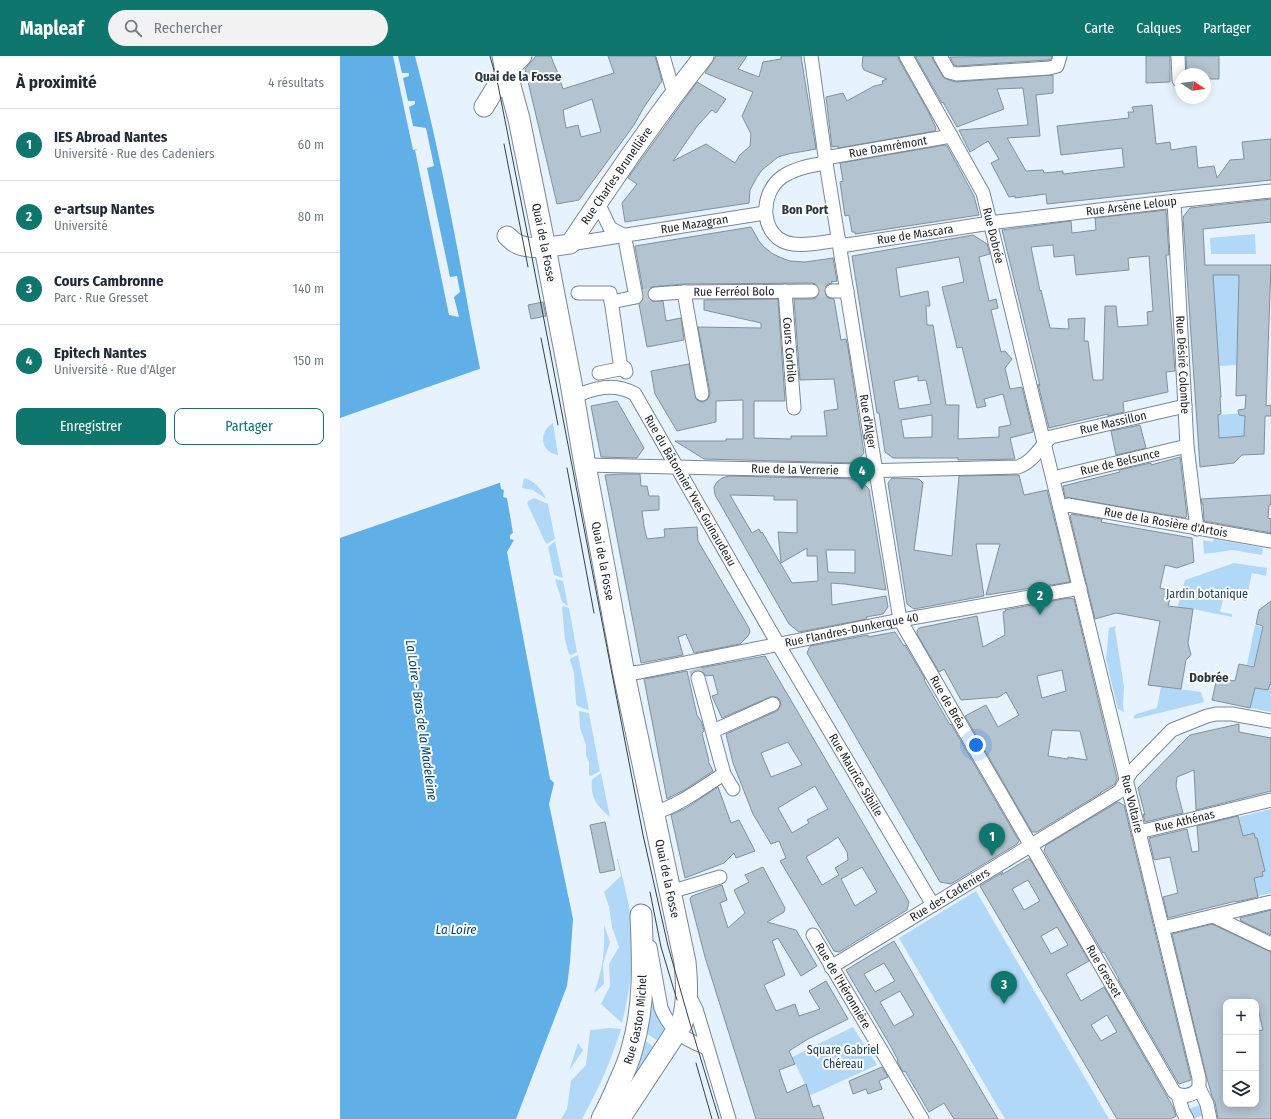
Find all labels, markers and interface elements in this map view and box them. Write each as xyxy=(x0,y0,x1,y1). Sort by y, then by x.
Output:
search box xyxy=(108,10,388,46)
text: Mapleaf xyxy=(20,17,84,40)
icon: search xyxy=(122,17,144,39)
text: Rechercher xyxy=(154,19,223,37)
text: Carte xyxy=(1084,20,1114,37)
text: Calques xyxy=(1136,20,1181,37)
text: Partager xyxy=(1203,20,1251,37)
north arrow xyxy=(1175,68,1211,104)
district label: Quai de la Fosse xyxy=(475,69,562,84)
text: À proximité xyxy=(16,72,97,93)
text: 4 résultats xyxy=(268,75,324,90)
street label: Rue Charles Brunellière xyxy=(578,124,655,227)
text: IES Abroad Nantes xyxy=(54,128,167,146)
street label: Rue Damrémont xyxy=(848,133,928,161)
text: 1 xyxy=(26,137,32,152)
text: 60 m xyxy=(298,137,324,152)
text: Université · Rue des Cadeniers xyxy=(54,146,215,161)
street label: Rue Arsène Leloup xyxy=(1085,194,1177,218)
text: e-artsup Nantes xyxy=(54,200,154,218)
street label: Quai de la Fosse xyxy=(529,202,558,283)
district label: Bon Port xyxy=(782,202,829,217)
street label: Rue Dobrée xyxy=(980,206,1007,265)
text: 2 xyxy=(26,209,32,224)
text: 80 m xyxy=(298,209,324,224)
street label: Rue Mazagran xyxy=(660,212,729,236)
text: Université xyxy=(54,218,108,233)
street label: Rue de Mascara xyxy=(876,222,954,247)
text: Cours Cambronne xyxy=(54,272,164,290)
text: 3 xyxy=(26,281,32,296)
text: 140 m xyxy=(293,281,324,296)
street label: Rue Ferréol Bolo xyxy=(693,284,774,299)
text: Parc · Rue Gresset xyxy=(54,290,148,305)
street label: Rue Désiré Colombe xyxy=(1173,315,1192,414)
street label: Cours Corbilo xyxy=(780,317,799,383)
text: Epitech Nantes xyxy=(54,344,147,362)
text: 4 xyxy=(26,353,32,368)
text: 150 m xyxy=(293,353,324,368)
text: Université · Rue d'Alger xyxy=(54,362,176,377)
street label: Rue d'Alger xyxy=(857,393,879,451)
button: Enregistrer xyxy=(16,408,166,445)
button: Partager xyxy=(174,408,324,445)
street label: Rue Massillon xyxy=(1078,408,1148,437)
street label: Rue du Bâtonnier Yves Guinaudeau xyxy=(641,412,739,569)
street label: Rue de Belsunce xyxy=(1079,446,1161,478)
pin: 4 xyxy=(849,457,875,490)
street label: Rue de la Verrerie xyxy=(751,462,839,478)
street label: Rue de la Rosière d'Artois xyxy=(1103,505,1229,540)
street label: Quai de la Fosse xyxy=(589,521,617,602)
pin: 2 xyxy=(1027,582,1053,615)
park label: Jardin botanique xyxy=(1166,587,1248,601)
street label: Rue Flandres-Dunkerque 40 xyxy=(784,610,920,650)
water label: La Loire - Bras de la Madeleine xyxy=(403,639,440,801)
district label: Dobrée xyxy=(1189,670,1229,685)
street label: Rue de Bréa xyxy=(927,673,969,731)
street label: Rue Maurice Sibille xyxy=(826,731,886,819)
your location xyxy=(966,735,986,755)
street label: Rue Voltaire xyxy=(1118,773,1146,835)
street label: Rue Athénas xyxy=(1153,807,1216,835)
pin: 1 xyxy=(979,823,1005,856)
street label: Quai de la Fosse xyxy=(652,838,682,919)
street label: Rue des Cadeniers xyxy=(907,865,992,924)
water label: La Loire xyxy=(436,922,477,937)
street label: Rue de l'Héronnière xyxy=(812,940,874,1031)
street label: Rue Gresset xyxy=(1083,942,1125,1000)
pin: 3 xyxy=(991,971,1017,1004)
street label: Rue Gaston Michel xyxy=(621,975,649,1066)
map controls xyxy=(1223,999,1259,1107)
button: + xyxy=(1223,999,1259,1035)
button: − xyxy=(1223,1035,1259,1071)
park label: Square Gabriel Chéreau xyxy=(807,1043,879,1071)
button: layers xyxy=(1223,1071,1259,1107)

